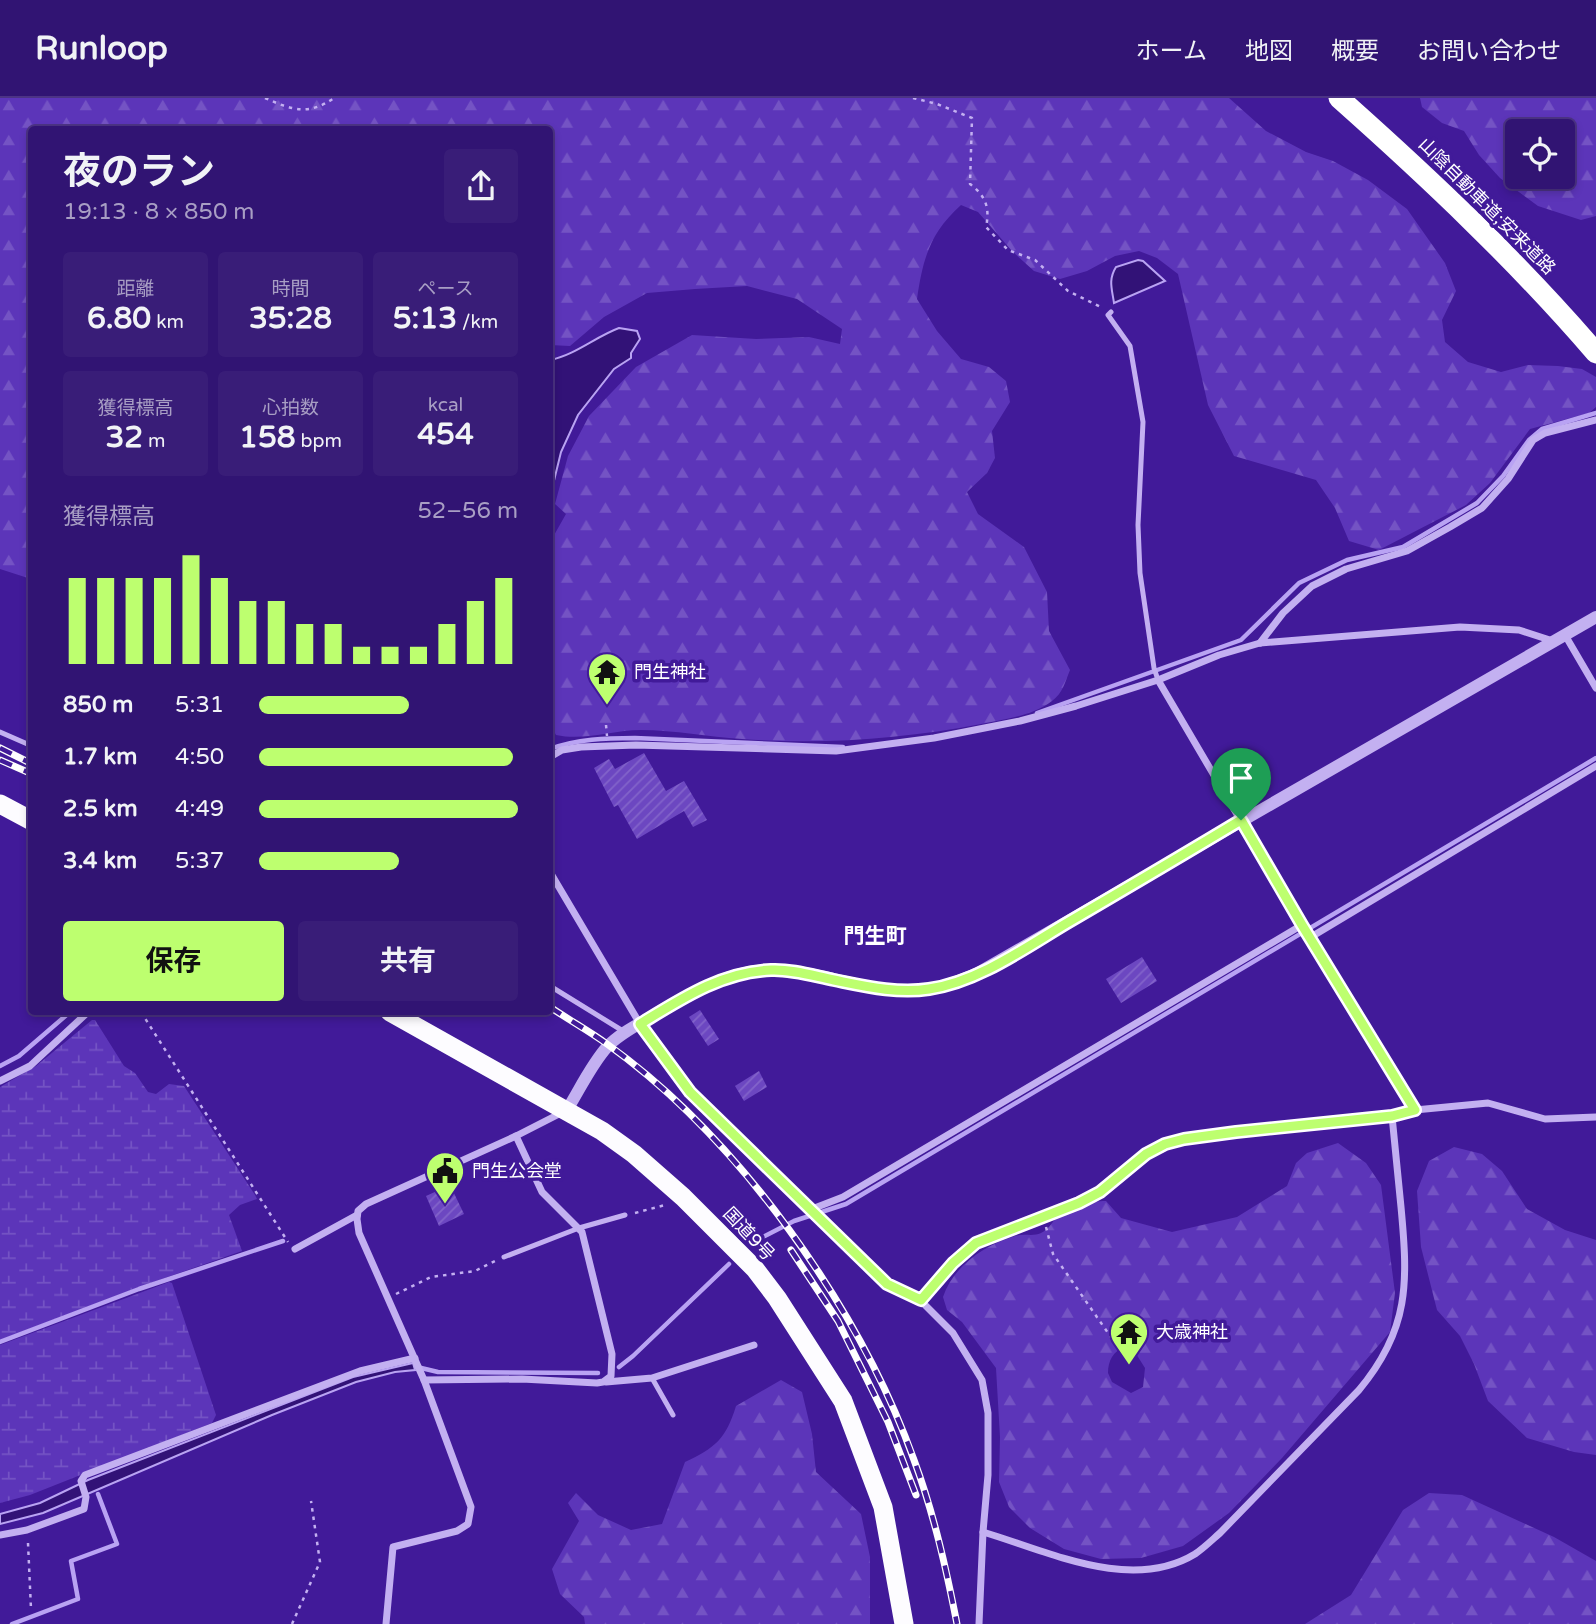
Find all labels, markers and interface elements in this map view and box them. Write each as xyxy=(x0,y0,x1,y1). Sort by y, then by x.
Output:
text: Runloop xyxy=(35,29,168,68)
text: ホーム xyxy=(1136,37,1207,66)
text: 地図 xyxy=(1245,37,1293,66)
text: 概要 xyxy=(1331,37,1379,66)
text: お問い合わせ xyxy=(1417,37,1561,66)
map controls xyxy=(1505,119,1575,189)
button: locate xyxy=(1505,119,1575,189)
street label: 山陰自動車道;安来道路 xyxy=(1414,133,1560,279)
text: 夜のラン xyxy=(63,149,215,195)
button: share xyxy=(444,149,518,223)
text: 19:13 · 8 × 850 m xyxy=(63,198,254,226)
text: 距離 xyxy=(116,278,155,300)
text: 時間 xyxy=(271,278,310,300)
text: ペース xyxy=(417,278,474,300)
text: 6.80 xyxy=(87,300,151,337)
text: 35:28 xyxy=(249,300,332,337)
text: 5:13 xyxy=(393,300,457,337)
text: km xyxy=(151,311,184,333)
text: /km xyxy=(457,311,498,333)
text: kcal xyxy=(428,394,463,416)
text: 獲得標高 xyxy=(97,397,174,419)
text: 心拍数 xyxy=(262,397,319,419)
text: 454 xyxy=(417,416,474,453)
text: 32 xyxy=(105,419,143,456)
text: 158 xyxy=(239,419,296,456)
text: m xyxy=(143,430,166,452)
text: bpm xyxy=(296,430,342,452)
text: 52–56 m xyxy=(417,497,518,525)
text: 獲得標高 xyxy=(63,503,155,531)
temple icon: 門生神社 xyxy=(586,651,628,706)
place label: 門生神社 xyxy=(634,661,706,683)
text: 850 m xyxy=(63,691,133,719)
text: 5:31 xyxy=(175,691,224,719)
text: 1.7 km xyxy=(63,743,137,771)
text: 4:50 xyxy=(175,743,224,771)
pin xyxy=(1211,748,1271,820)
icon: arrive xyxy=(1222,759,1260,797)
text: 2.5 km xyxy=(63,795,138,823)
text: 4:49 xyxy=(175,795,224,823)
text: 3.4 km xyxy=(63,847,137,875)
text: 5:37 xyxy=(175,847,224,875)
button: 保存 xyxy=(63,921,284,1001)
button: 共有 xyxy=(298,921,518,1001)
district label: 門生町 xyxy=(844,924,907,949)
public building icon: 門生公会堂 xyxy=(424,1150,466,1205)
place label: 門生公会堂 xyxy=(472,1160,562,1182)
street label: 国道9号 xyxy=(719,1203,779,1265)
temple icon: 大歳神社 xyxy=(1108,1311,1150,1366)
place label: 大歳神社 xyxy=(1156,1321,1228,1343)

